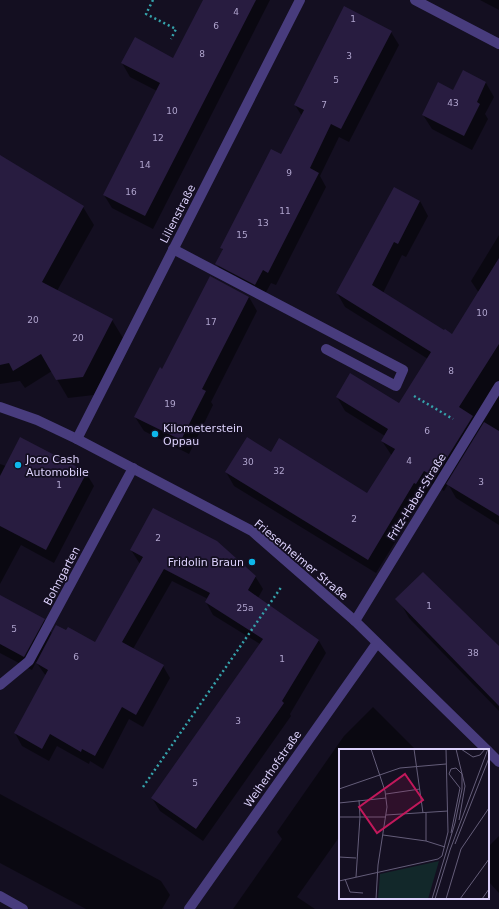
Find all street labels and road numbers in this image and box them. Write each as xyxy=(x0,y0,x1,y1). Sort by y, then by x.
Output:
street label: Lilienstraße xyxy=(158,182,198,245)
street label: Fritz-Haber-Straße xyxy=(385,451,449,543)
street label: Friesenheimer Straße xyxy=(252,517,351,603)
street label: Bohngarten xyxy=(41,544,83,608)
street label: Weiherhofstraße xyxy=(242,728,304,810)

